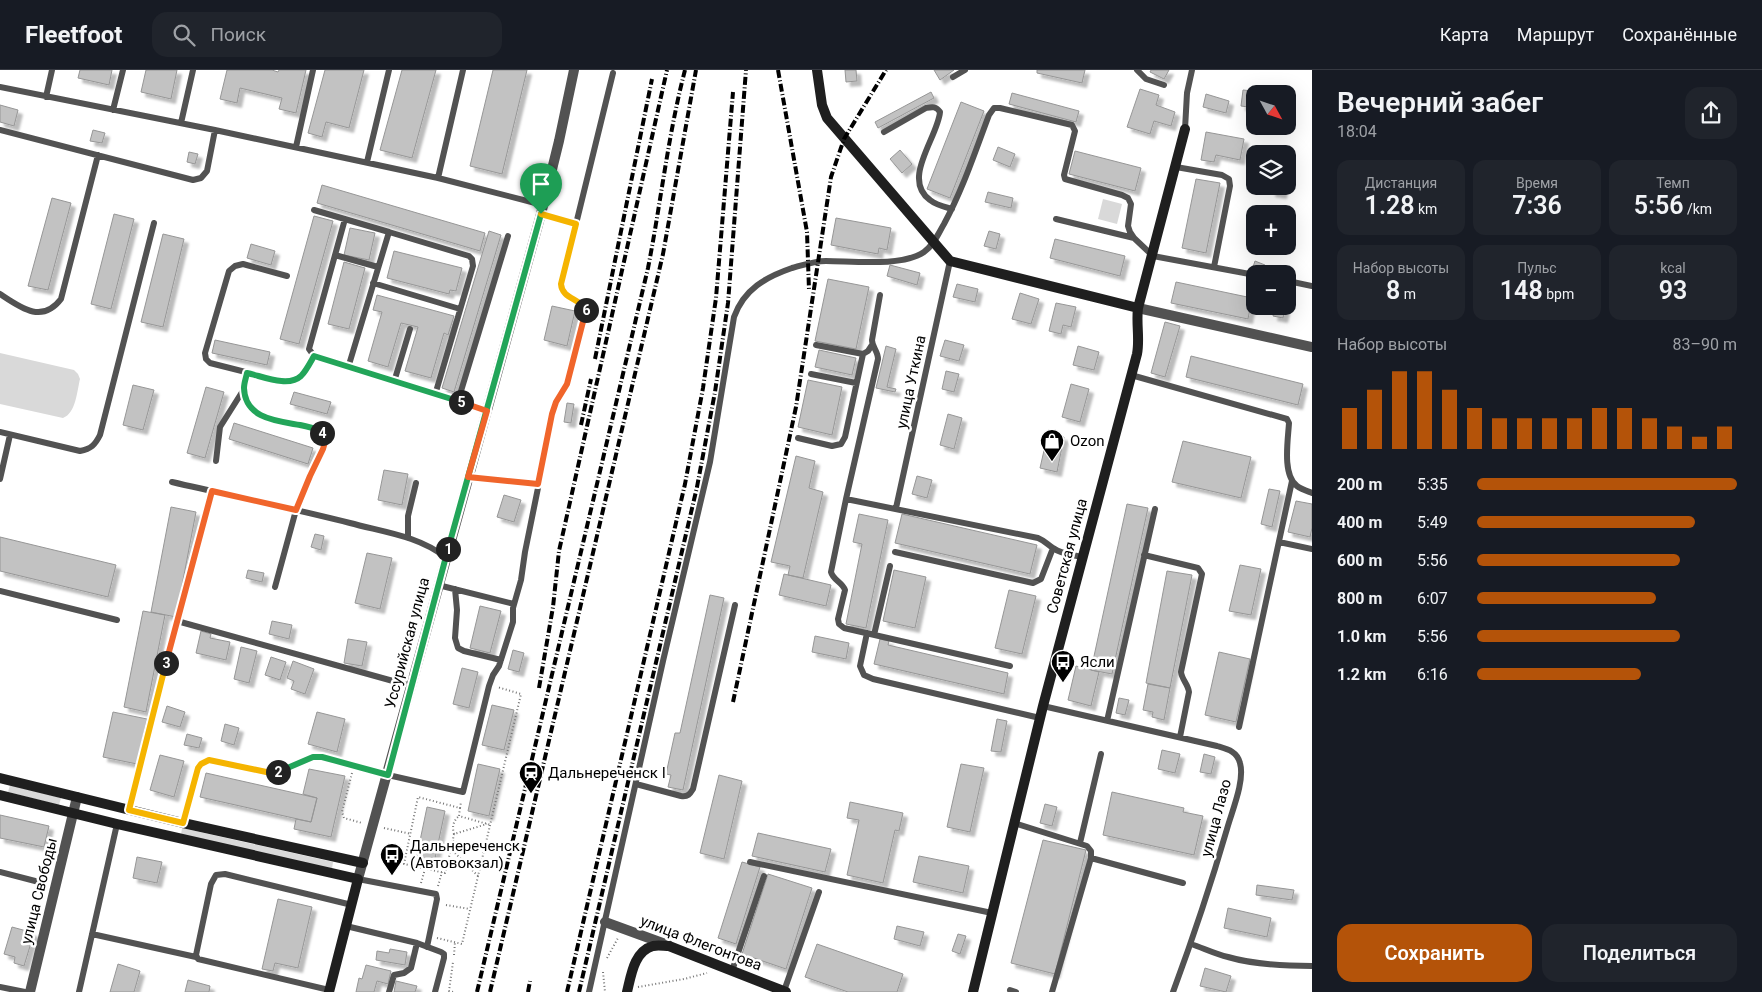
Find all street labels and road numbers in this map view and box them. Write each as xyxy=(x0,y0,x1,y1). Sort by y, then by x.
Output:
street label: улица Уткина xyxy=(892,334,930,430)
street label: Советская улица xyxy=(1043,496,1091,616)
street label: Уссурийская улица xyxy=(381,576,433,710)
street label: улица Лазо xyxy=(1197,777,1235,859)
street label: улица Свободы xyxy=(17,836,61,946)
street label: улица Флегонтова xyxy=(638,912,764,974)

